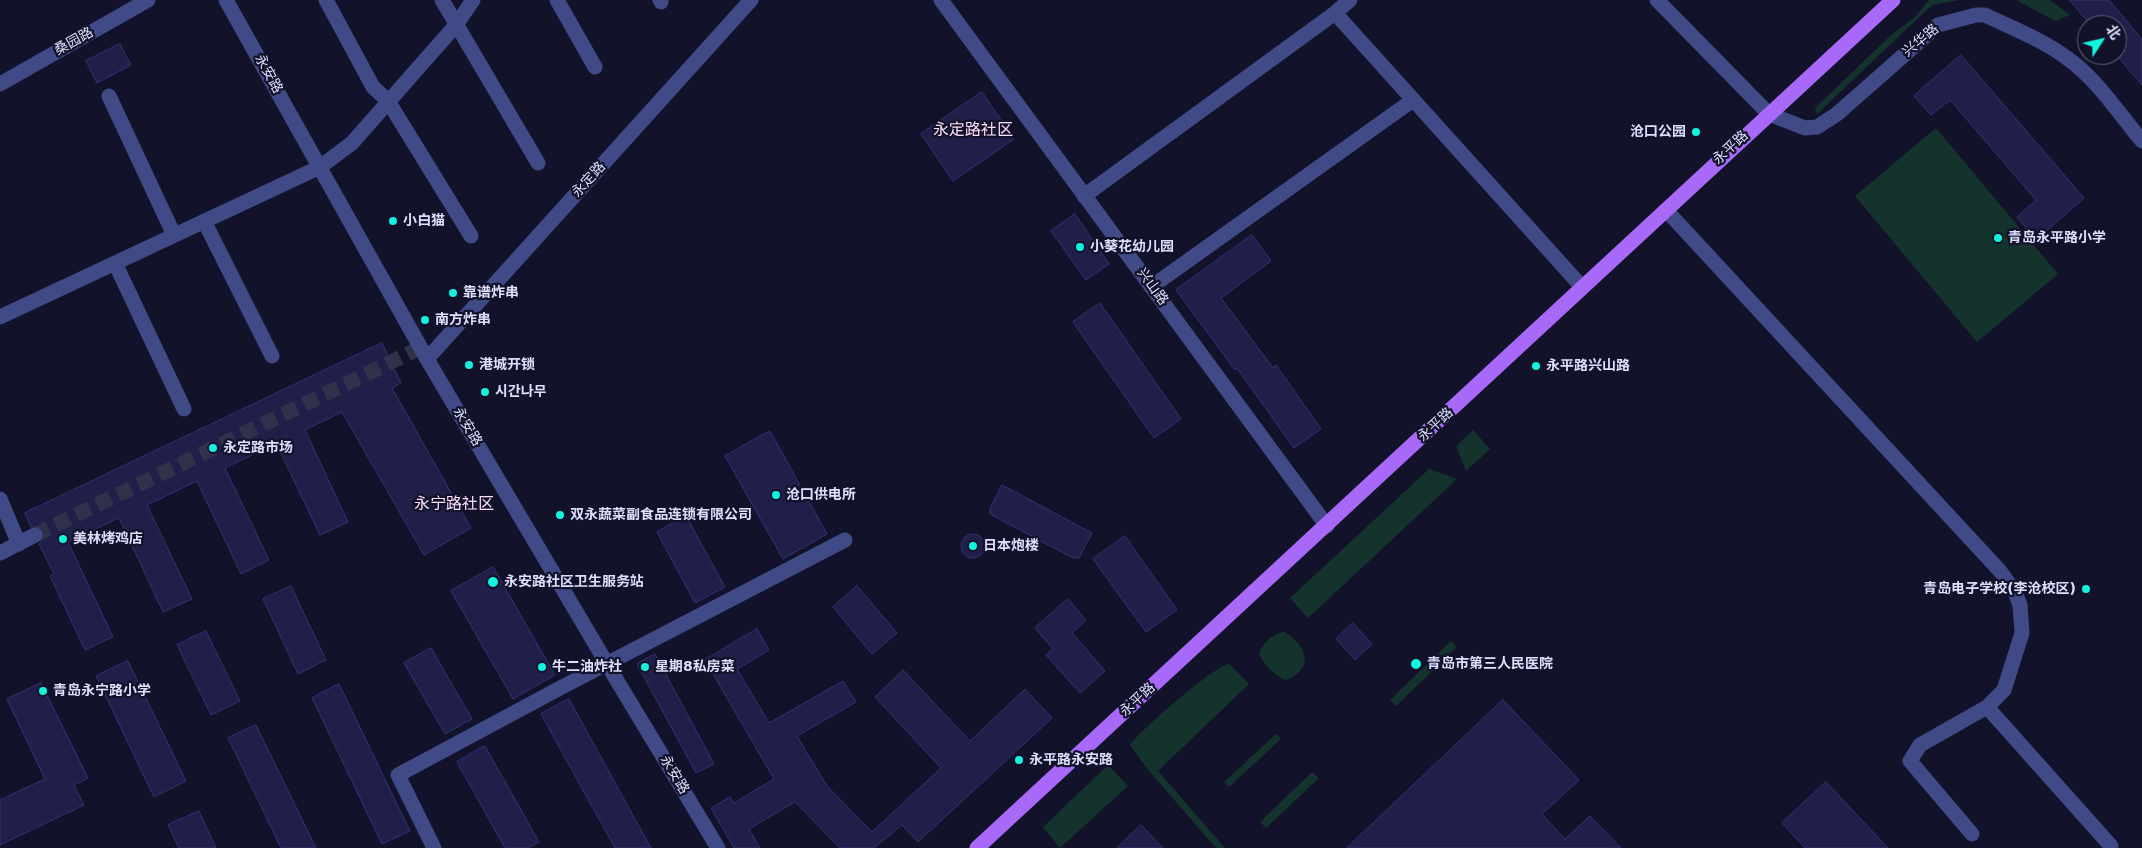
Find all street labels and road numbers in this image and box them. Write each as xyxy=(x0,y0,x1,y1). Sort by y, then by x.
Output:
street label: 兴华路 xyxy=(1900,21,1942,61)
street label: 桑园路 xyxy=(52,24,96,60)
street label: 永安路 xyxy=(250,52,286,96)
street label: 永平路 xyxy=(1710,128,1752,168)
street label: 永定路 xyxy=(569,159,609,201)
street label: 兴山路 xyxy=(1133,265,1171,309)
street label: 永安路 xyxy=(449,405,485,449)
street label: 永平路 xyxy=(1415,405,1457,445)
street label: 永平路 xyxy=(1117,680,1159,720)
street label: 永安路 xyxy=(656,753,692,797)

